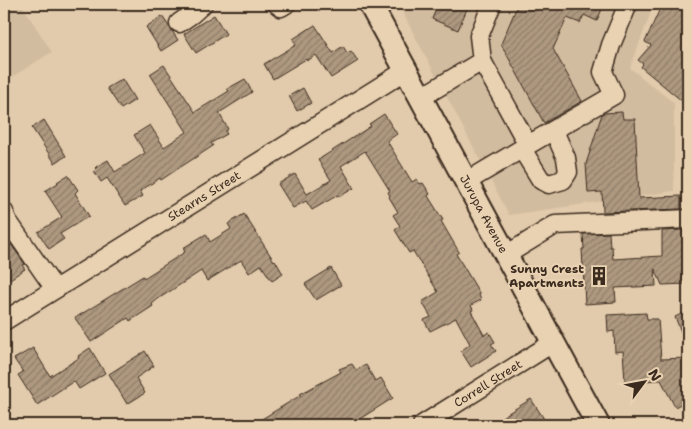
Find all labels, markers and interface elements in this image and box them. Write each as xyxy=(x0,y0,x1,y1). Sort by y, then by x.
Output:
street label: Stearns Street xyxy=(165,167,244,225)
street label: Jurupa Avenue xyxy=(456,172,512,256)
place label: Sunny Crest Apartments xyxy=(509,261,584,291)
building icon: Sunny Crest Apartments xyxy=(588,265,610,287)
street label: Correll Street xyxy=(451,356,525,411)
north arrow xyxy=(620,356,670,406)
text: N xyxy=(644,366,666,385)

